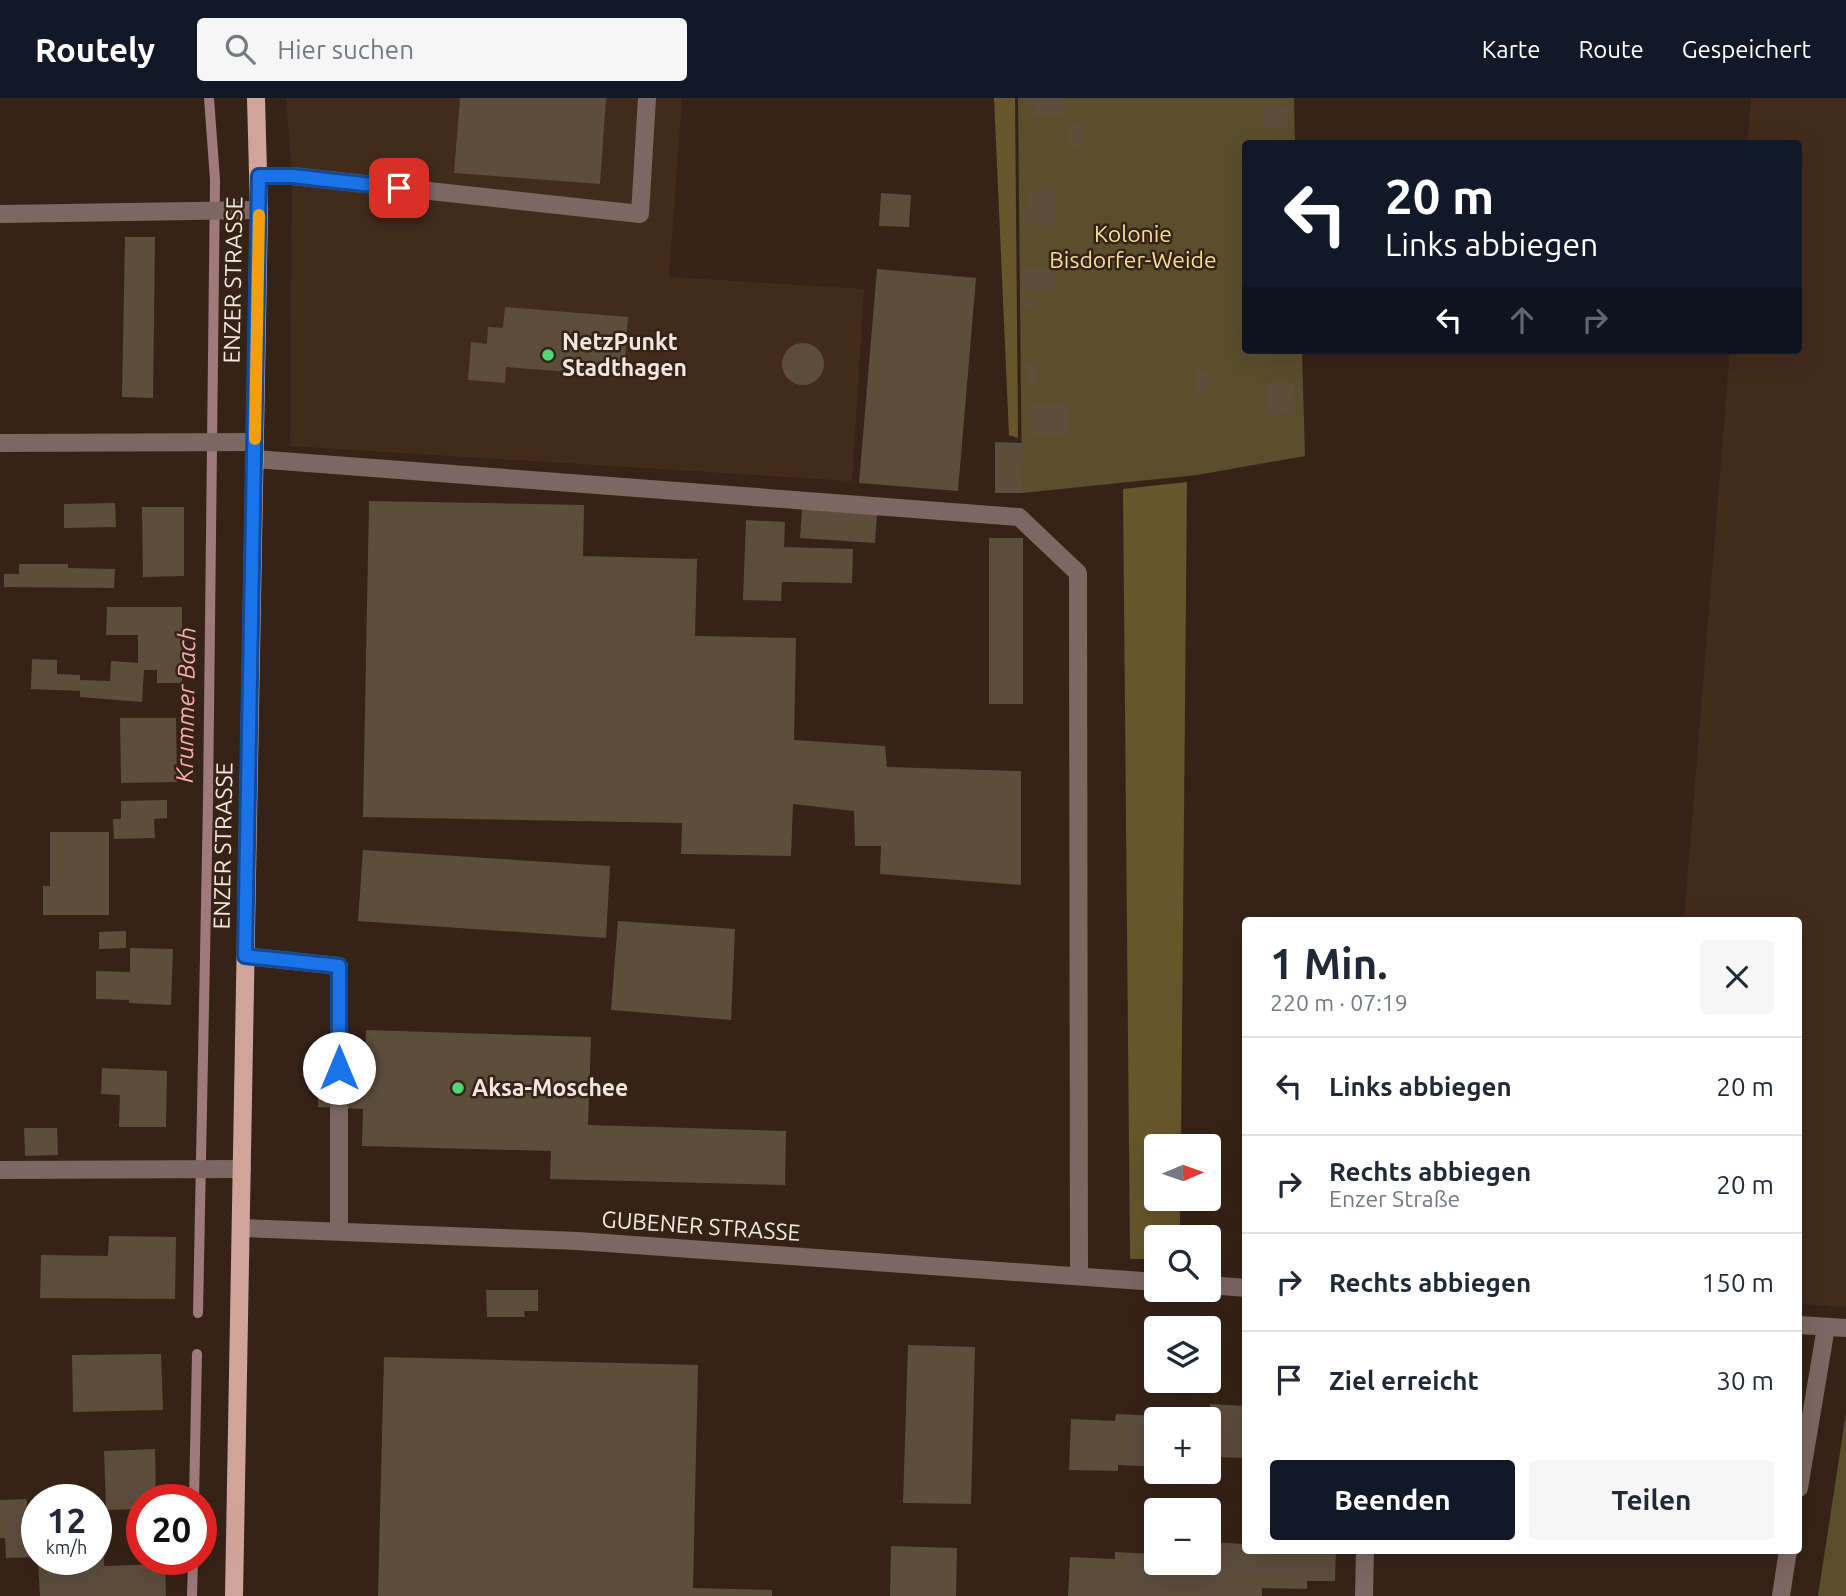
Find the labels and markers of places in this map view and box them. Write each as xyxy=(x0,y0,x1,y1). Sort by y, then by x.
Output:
pin xyxy=(369,158,429,218)
place label: NetzPunkt Stadthagen xyxy=(562,329,687,380)
marker: NetzPunkt Stadthagen xyxy=(540,347,556,363)
place label: Aksa-Moschee xyxy=(472,1075,628,1100)
marker: Aksa-Moschee xyxy=(450,1080,466,1096)

